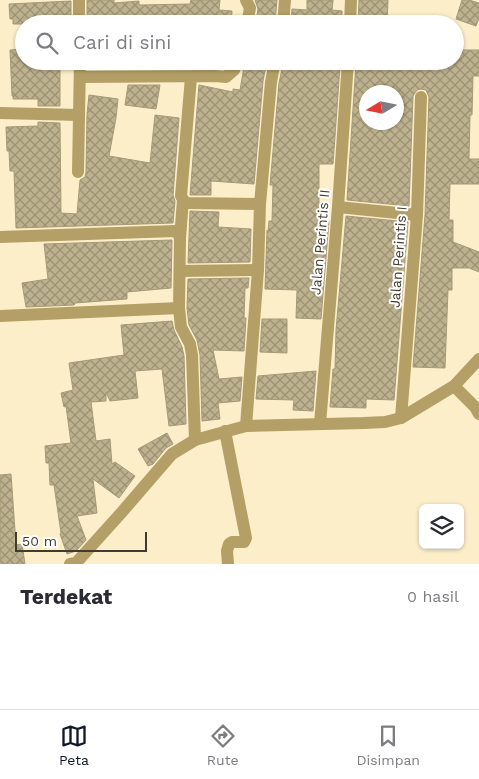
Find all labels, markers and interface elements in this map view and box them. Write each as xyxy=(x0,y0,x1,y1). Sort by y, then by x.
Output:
search box xyxy=(15,15,464,70)
icon: search xyxy=(33,29,61,57)
text: Cari di sini xyxy=(73,31,171,54)
north arrow xyxy=(359,85,404,130)
street label: Jalan Perintis II xyxy=(307,189,333,295)
street label: Jalan Perintis I xyxy=(386,206,410,308)
map controls xyxy=(419,504,464,549)
button: layers xyxy=(419,504,464,549)
scale bar xyxy=(15,529,148,552)
text: 50 m xyxy=(22,533,57,549)
text: Terdekat xyxy=(20,584,112,609)
text: 0 hasil xyxy=(407,587,459,606)
tab: Peta xyxy=(59,722,89,768)
tab: Rute xyxy=(207,722,239,768)
tab: Disimpan xyxy=(356,722,420,768)

